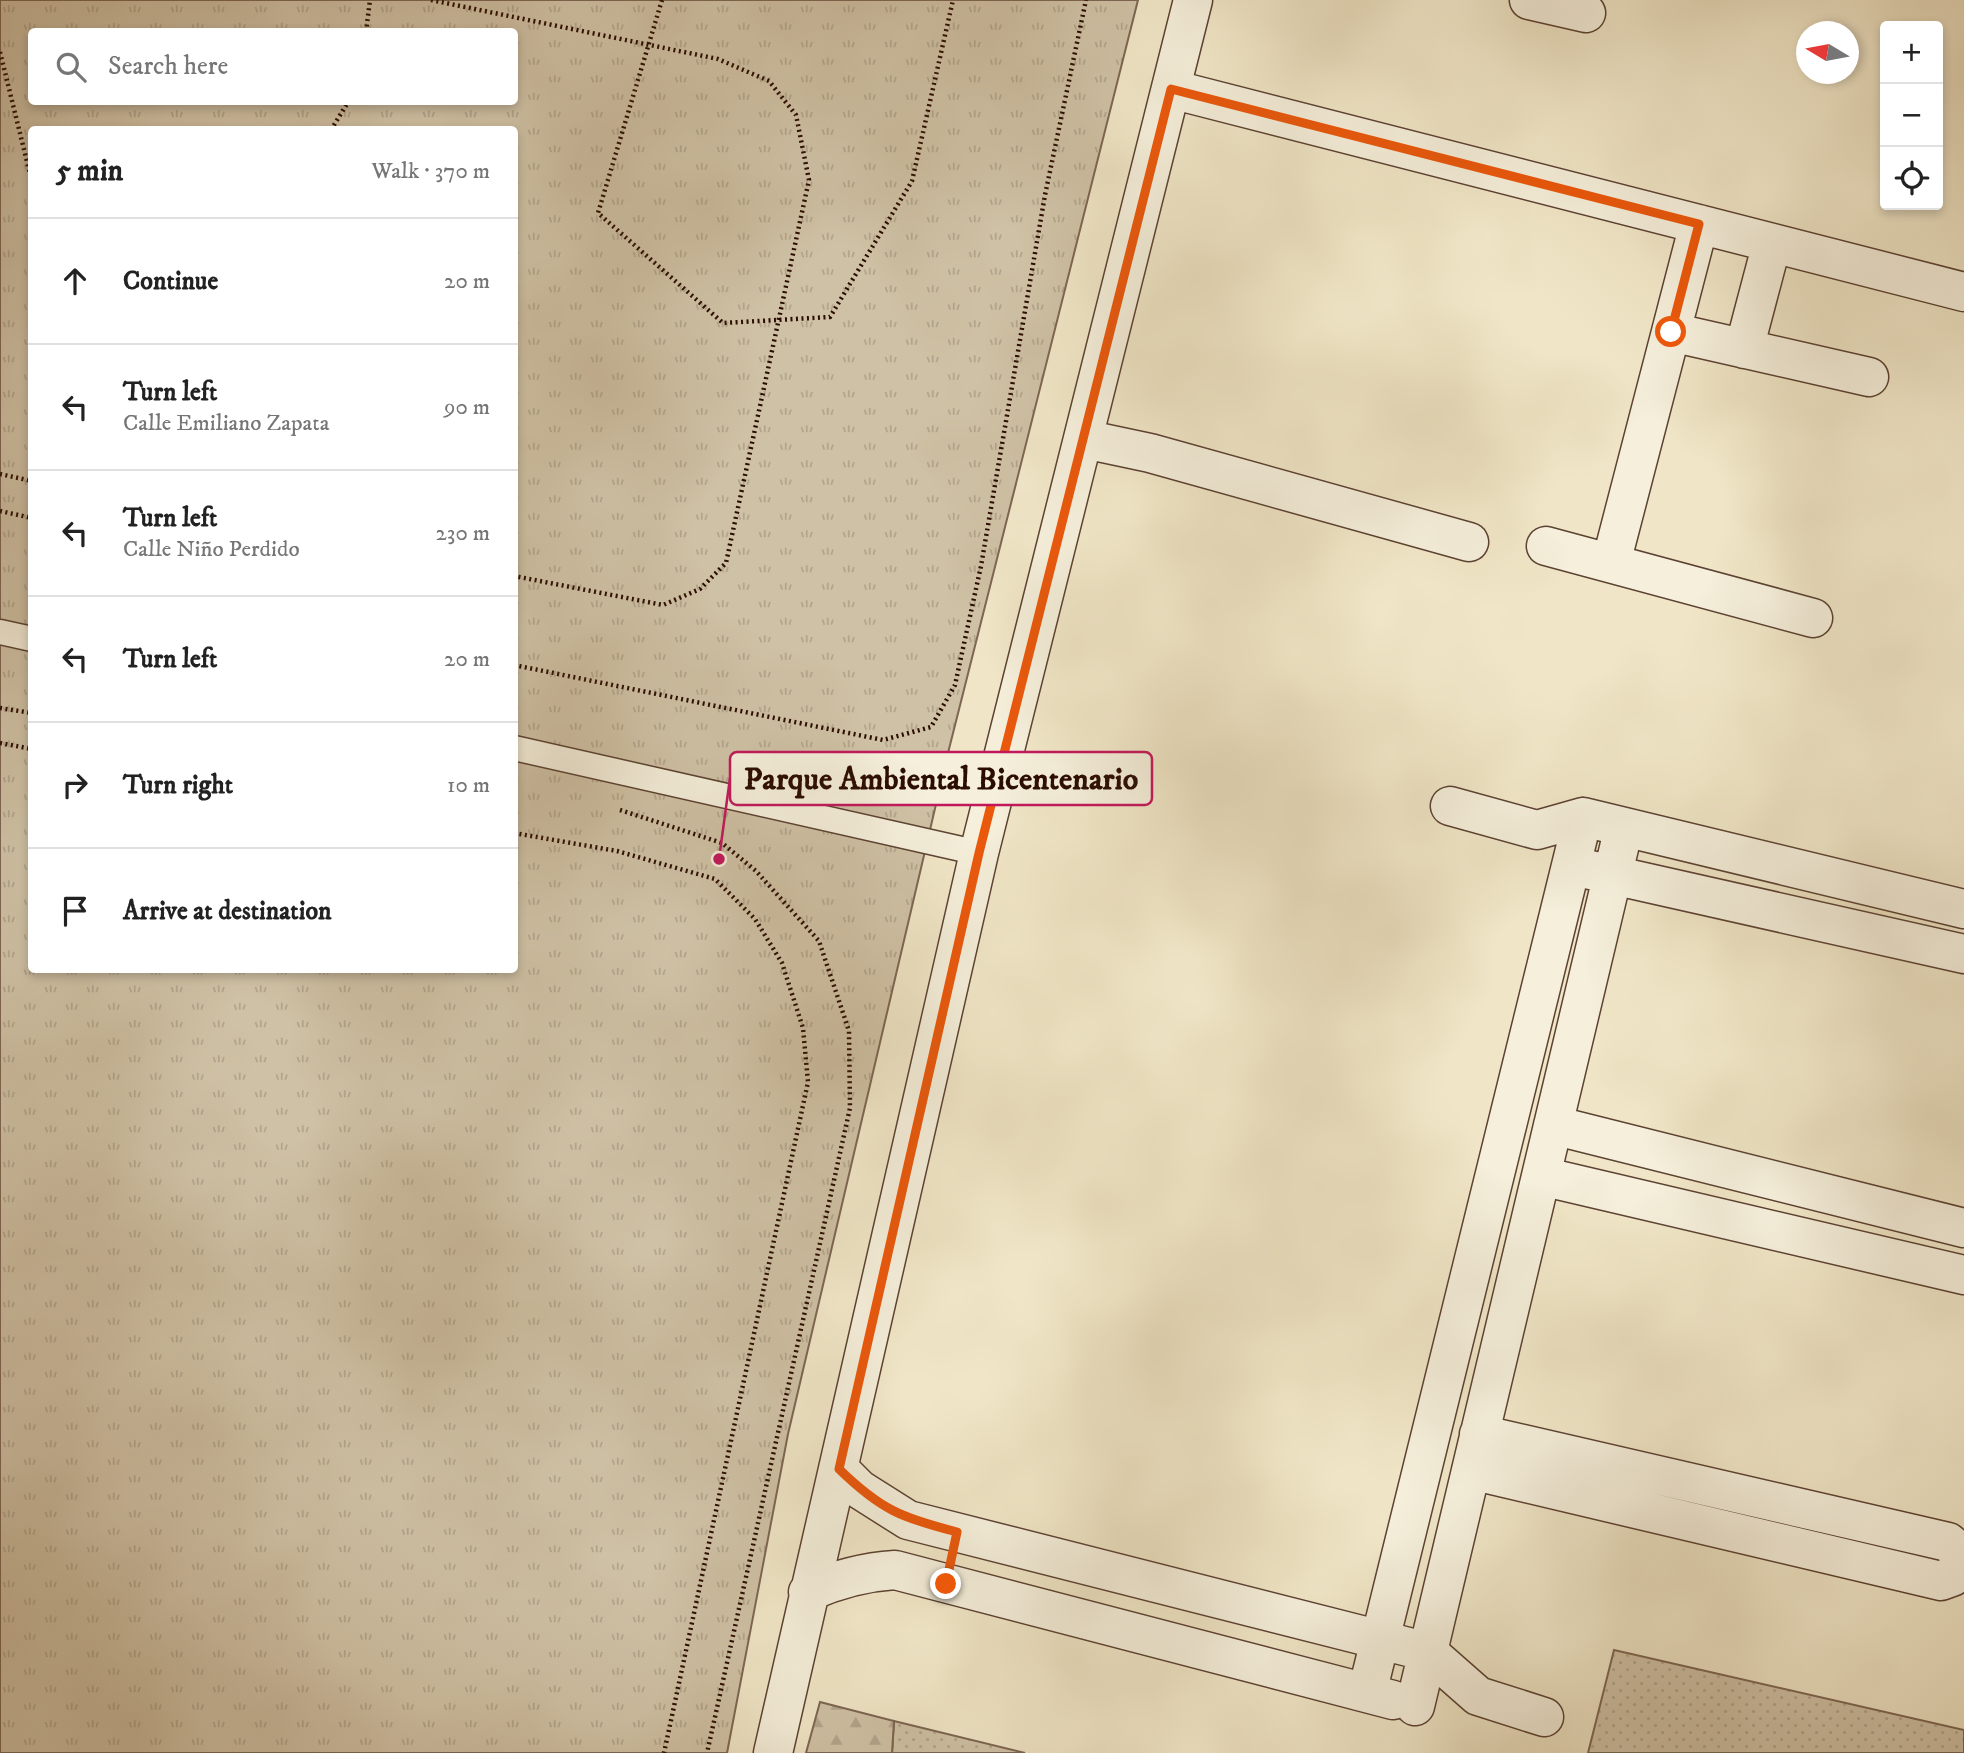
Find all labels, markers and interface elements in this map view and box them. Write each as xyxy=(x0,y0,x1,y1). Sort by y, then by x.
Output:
north arrow xyxy=(1796,21,1859,84)
map controls xyxy=(1880,21,1943,210)
button: + xyxy=(1880,21,1943,84)
search box xyxy=(28,28,518,105)
icon: search xyxy=(52,48,90,86)
text: Search here xyxy=(108,50,228,83)
button: − xyxy=(1880,84,1943,147)
button: locate xyxy=(1880,147,1943,210)
text: 5 min xyxy=(56,153,123,190)
text: Walk · 370 m xyxy=(372,157,490,186)
icon: ahead xyxy=(56,262,94,300)
text: Continue xyxy=(123,265,218,298)
text: 20 m xyxy=(444,267,490,296)
route start xyxy=(1655,316,1686,347)
text: Turn left xyxy=(123,376,217,409)
icon: left xyxy=(56,388,94,426)
text: 90 m xyxy=(444,393,490,422)
text: Calle Emiliano Zapata xyxy=(123,409,329,438)
text: Turn left xyxy=(123,502,217,535)
icon: left xyxy=(56,514,94,552)
text: 230 m xyxy=(436,519,490,548)
text: Calle Niño Perdido xyxy=(123,535,300,564)
icon: left xyxy=(56,640,94,678)
text: Turn left xyxy=(123,643,217,676)
text: 20 m xyxy=(444,645,490,674)
callout: Parque Ambiental Bicentenario xyxy=(730,752,1152,805)
text: Parque Ambiental Bicentenario xyxy=(744,760,1138,800)
icon: right xyxy=(56,766,94,804)
text: Turn right xyxy=(123,769,233,802)
text: 10 m xyxy=(447,771,490,800)
icon: arrive xyxy=(56,892,94,930)
text: Arrive at destination xyxy=(123,895,332,928)
route end xyxy=(930,1568,961,1599)

